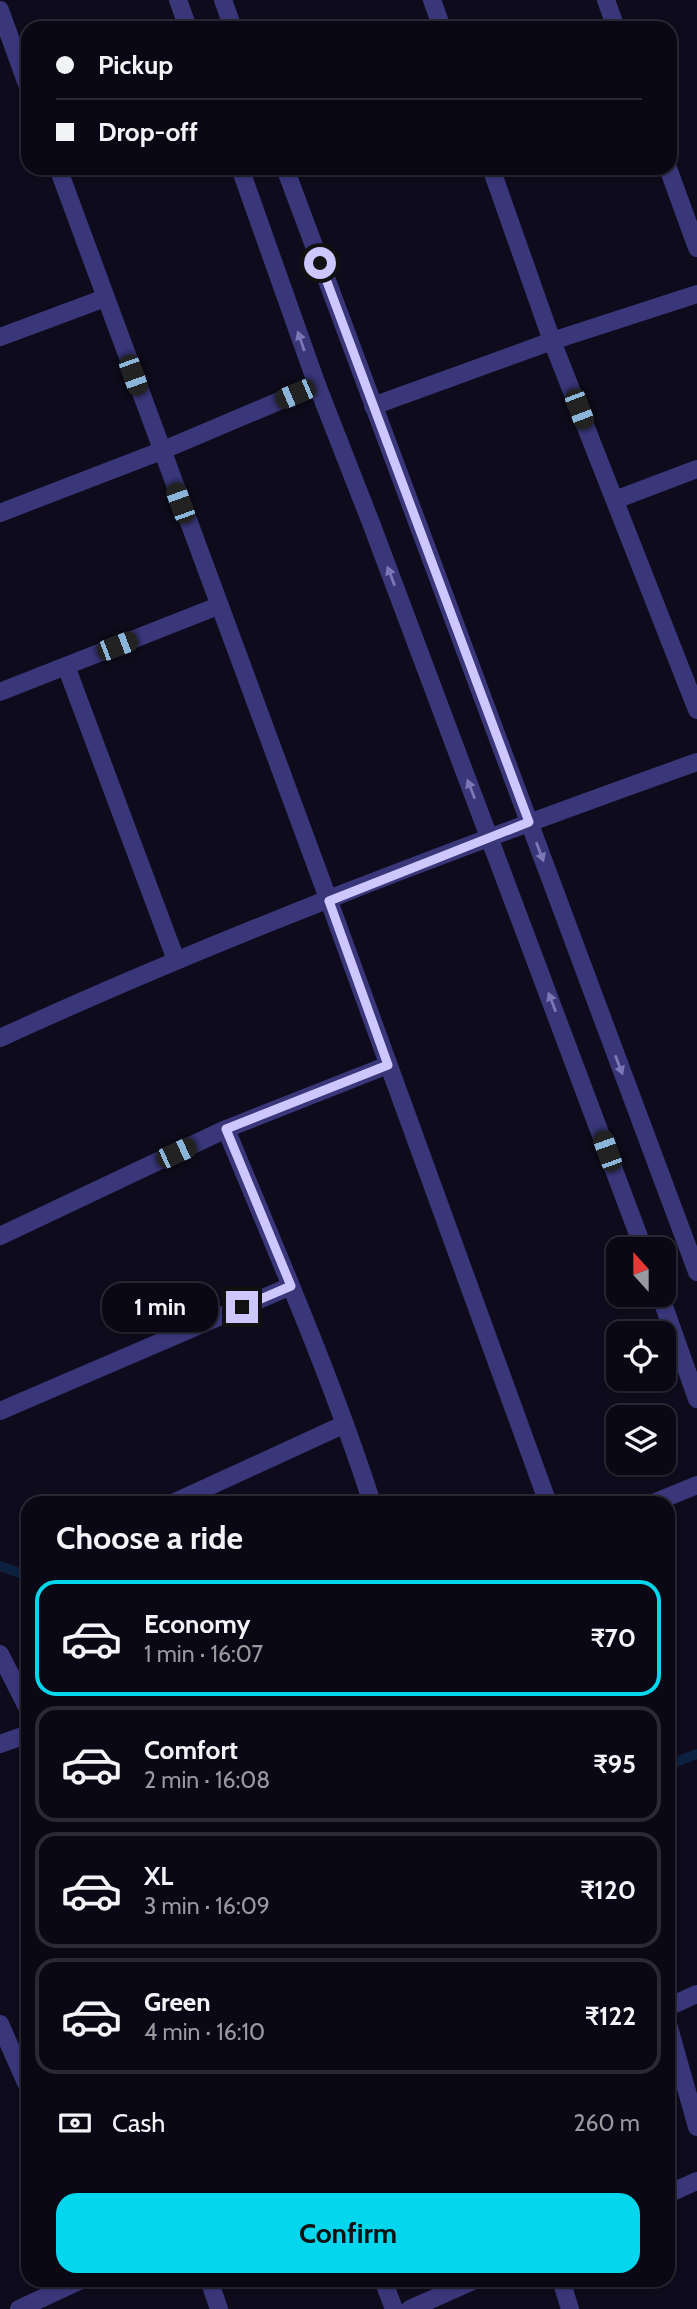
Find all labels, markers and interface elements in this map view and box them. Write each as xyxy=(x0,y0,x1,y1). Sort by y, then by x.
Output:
text: Pickup xyxy=(98,49,173,81)
text: Drop-off xyxy=(98,116,198,148)
route start xyxy=(304,247,336,279)
one-way arrow xyxy=(295,330,306,351)
car xyxy=(116,352,151,398)
car xyxy=(272,376,319,412)
car xyxy=(562,386,597,432)
car xyxy=(163,480,198,526)
one-way arrow xyxy=(385,565,396,586)
car xyxy=(94,629,141,663)
one-way arrow xyxy=(466,778,477,799)
one-way arrow xyxy=(534,841,545,862)
one-way arrow xyxy=(546,991,557,1012)
one-way arrow xyxy=(614,1054,625,1075)
car xyxy=(590,1128,625,1174)
car xyxy=(153,1135,200,1171)
north arrow xyxy=(606,1237,676,1307)
map controls xyxy=(606,1237,676,1475)
callout: 1 min xyxy=(102,1282,218,1332)
route end xyxy=(226,1291,258,1323)
text: 1 min xyxy=(134,1293,186,1321)
button: locate xyxy=(606,1321,676,1391)
button: layers xyxy=(606,1405,676,1475)
text: Choose a ride xyxy=(56,1518,243,1557)
icon: car xyxy=(60,1607,123,1670)
text: Economy xyxy=(144,1608,250,1640)
text: ₹70 xyxy=(590,1622,636,1654)
text: 1 min · 16:07 xyxy=(144,1640,263,1668)
icon: car xyxy=(60,1733,123,1796)
text: Comfort xyxy=(144,1734,238,1766)
text: ₹95 xyxy=(593,1748,636,1780)
text: 2 min · 16:08 xyxy=(144,1766,270,1794)
icon: car xyxy=(60,1859,123,1922)
text: XL xyxy=(144,1860,173,1892)
text: ₹120 xyxy=(580,1874,636,1906)
text: 3 min · 16:09 xyxy=(144,1892,270,1920)
icon: car xyxy=(60,1985,123,2048)
text: Green xyxy=(144,1986,211,2018)
text: ₹122 xyxy=(585,2000,636,2032)
text: 4 min · 16:10 xyxy=(144,2018,265,2046)
icon: cash xyxy=(56,2104,94,2142)
text: Cash xyxy=(112,2107,165,2139)
text: 260 m xyxy=(573,2109,640,2137)
button: Confirm xyxy=(56,2193,640,2273)

